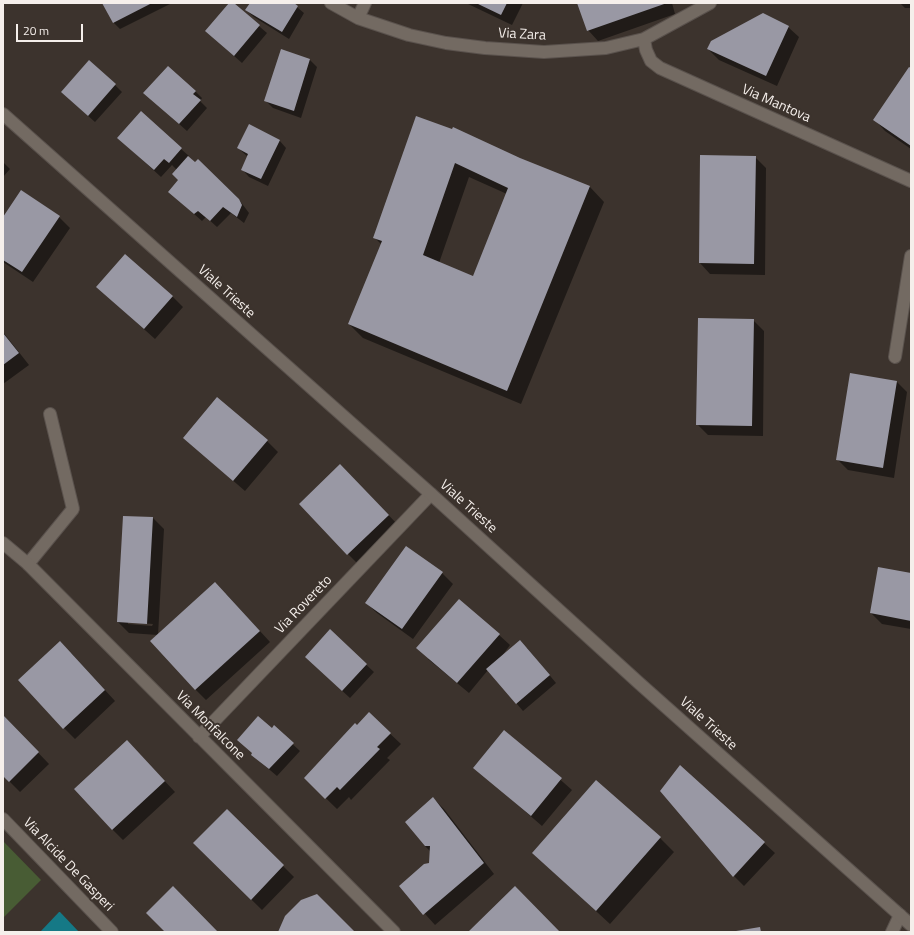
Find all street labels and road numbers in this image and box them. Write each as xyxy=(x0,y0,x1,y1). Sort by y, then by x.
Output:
street label: Via Zara xyxy=(498,25,546,45)
street label: Via Mantova xyxy=(739,81,813,127)
street label: Viale Trieste xyxy=(194,262,258,322)
street label: Viale Trieste xyxy=(436,477,500,537)
street label: Via Rovereto xyxy=(272,572,336,638)
street label: Via Monfalcone xyxy=(172,688,248,764)
street label: Viale Trieste xyxy=(676,694,740,754)
street label: Via Alcide De Gasperi xyxy=(19,815,117,915)

